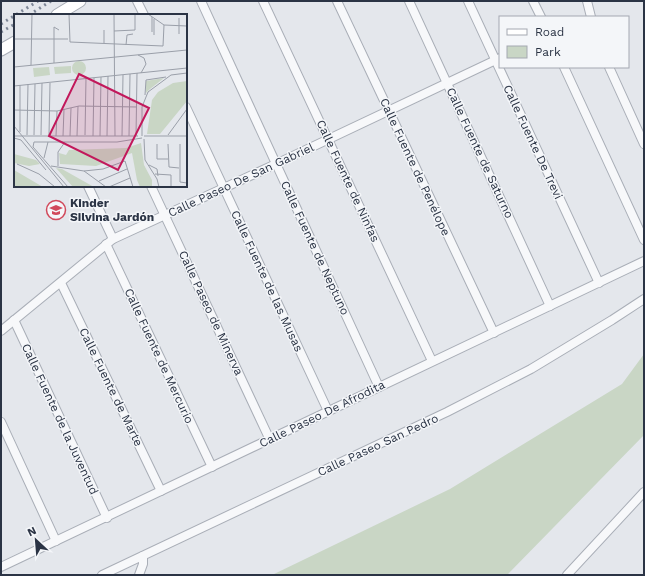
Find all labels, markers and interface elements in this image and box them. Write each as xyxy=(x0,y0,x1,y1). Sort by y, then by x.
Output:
inset map xyxy=(14,14,187,187)
legend xyxy=(499,16,629,68)
text: Road xyxy=(535,25,564,39)
text: Park xyxy=(535,45,561,59)
street label: Calle Fuente De Trevi xyxy=(500,83,566,201)
street label: Calle Fuente de Saturno xyxy=(444,85,516,221)
street label: Calle Fuente de Penélope xyxy=(377,96,453,238)
street label: Calle Fuente de Ninfas xyxy=(313,118,383,244)
street label: Calle Paseo De San Gabriel xyxy=(166,140,316,220)
street label: Calle Fuente de Neptuno xyxy=(278,179,352,317)
place label: Kinder Silvina Jardón xyxy=(70,196,154,224)
school or university icon: Kinder Silvina Jardón xyxy=(45,199,67,221)
street label: Calle Fuente de las Musas xyxy=(228,208,306,354)
street label: Calle Paseo de Minerva xyxy=(176,248,246,378)
street label: Calle Fuente de Mercurio xyxy=(121,286,197,426)
street label: Calle Fuente de Marte xyxy=(76,326,146,449)
street label: Calle Fuente de la Juventud xyxy=(19,341,101,497)
street label: Calle Paseo De Afrodita xyxy=(257,377,387,451)
street label: Calle Paseo San Pedro xyxy=(315,411,441,479)
north arrow xyxy=(16,520,56,560)
text: N xyxy=(25,524,38,539)

